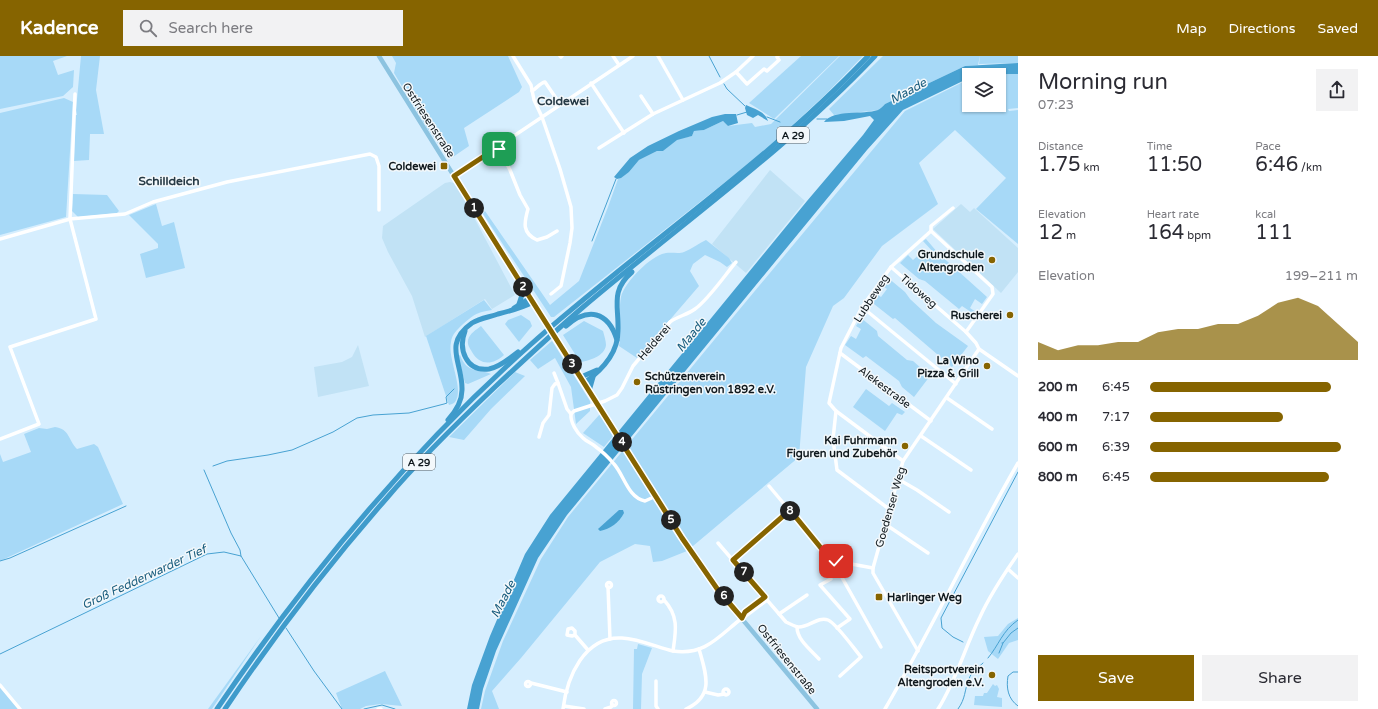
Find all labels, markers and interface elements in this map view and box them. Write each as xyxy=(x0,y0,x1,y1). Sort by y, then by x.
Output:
search box xyxy=(123,10,403,46)
text: Kadence xyxy=(20,17,99,39)
icon: search xyxy=(137,17,159,39)
text: Search here xyxy=(169,19,253,37)
text: Map xyxy=(1176,20,1207,37)
text: Directions xyxy=(1229,20,1296,37)
text: Saved xyxy=(1318,20,1358,37)
map controls xyxy=(962,68,1006,112)
button: layers xyxy=(962,68,1006,112)
text: Morning run xyxy=(1038,69,1168,95)
button: share xyxy=(1316,69,1358,111)
water label: Maade xyxy=(887,75,930,107)
street label: Ostfriesenstraße xyxy=(400,80,458,160)
district label: Coldewei xyxy=(537,94,589,108)
text: 07:23 xyxy=(1038,97,1074,113)
road number: A 29 xyxy=(777,127,809,143)
pin xyxy=(482,132,516,166)
icon: arrive xyxy=(488,138,510,160)
text: Distance xyxy=(1038,140,1083,153)
text: Time xyxy=(1147,140,1172,153)
text: Pace xyxy=(1255,140,1281,153)
text: 1.75 xyxy=(1038,153,1081,177)
text: 11:50 xyxy=(1147,153,1202,177)
text: 6:46 xyxy=(1255,153,1298,177)
place label: Coldewei xyxy=(388,160,436,173)
marker: Coldewei xyxy=(439,161,449,171)
text: km xyxy=(1081,161,1100,174)
text: /km xyxy=(1298,161,1322,174)
district label: Schilldeich xyxy=(138,174,200,188)
pin: 1 xyxy=(464,198,484,218)
text: 1 xyxy=(471,201,477,214)
text: Elevation xyxy=(1038,208,1086,221)
text: Heart rate xyxy=(1147,208,1199,221)
text: kcal xyxy=(1255,208,1276,221)
text: 12 xyxy=(1038,221,1063,245)
text: 164 xyxy=(1147,221,1184,245)
text: 111 xyxy=(1255,221,1293,245)
text: m xyxy=(1063,229,1076,242)
text: bpm xyxy=(1184,229,1211,242)
place label: Grundschule Altengroden xyxy=(918,248,985,275)
marker: Grundschule Altengroden xyxy=(987,255,997,265)
text: Elevation xyxy=(1038,268,1095,284)
text: 199–211 m xyxy=(1285,268,1358,284)
street label: Lubbeweg xyxy=(851,272,892,325)
street label: Tidoweg xyxy=(898,272,940,311)
pin: 2 xyxy=(513,277,533,297)
text: 2 xyxy=(520,280,526,293)
place label: Ruscherei xyxy=(950,309,1002,322)
marker: Ruscherei xyxy=(1005,310,1015,320)
water label: Maade xyxy=(673,314,710,355)
street label: Helderei xyxy=(635,322,673,363)
pin: 3 xyxy=(562,354,582,374)
place label: La Wino Pizza & Grill xyxy=(917,354,979,380)
text: 3 xyxy=(569,357,575,370)
marker: La Wino Pizza & Grill xyxy=(982,361,992,371)
street label: Alekestraße xyxy=(856,364,913,411)
place label: Schützenverein Rüstringen von 1892 e.V. xyxy=(645,370,776,397)
marker: Schützenverein Rüstringen von 1892 e.V. xyxy=(632,377,642,387)
text: 200 m xyxy=(1038,379,1078,395)
text: 6:45 xyxy=(1102,379,1130,395)
text: 400 m xyxy=(1038,409,1078,425)
text: 7:17 xyxy=(1102,409,1130,425)
pin: 4 xyxy=(612,432,632,452)
place label: Kai Fuhrmann Figuren und Zubehör xyxy=(787,434,898,461)
text: 4 xyxy=(619,435,625,448)
text: 600 m xyxy=(1038,439,1078,455)
text: 6:39 xyxy=(1102,439,1130,455)
marker: Kai Fuhrmann Figuren und Zubehör xyxy=(900,441,910,451)
road number: A 29 xyxy=(403,454,435,470)
street label: Goedenser Weg xyxy=(873,465,908,549)
text: 800 m xyxy=(1038,469,1078,485)
text: 6:45 xyxy=(1102,469,1130,485)
pin: 8 xyxy=(780,501,800,521)
text: 8 xyxy=(787,504,793,517)
pin: 5 xyxy=(661,510,681,530)
text: 5 xyxy=(668,513,674,526)
water label: Groß Fedderwarder Tief xyxy=(80,541,211,612)
pin xyxy=(819,544,853,578)
icon: check xyxy=(825,550,847,572)
pin: 7 xyxy=(734,562,754,582)
text: 7 xyxy=(741,565,747,578)
water label: Maade xyxy=(488,577,519,620)
pin: 6 xyxy=(714,586,734,606)
text: 6 xyxy=(721,589,727,602)
place label: Harlinger Weg xyxy=(887,591,962,605)
marker: Harlinger Weg xyxy=(874,592,884,602)
street label: Ostfriesenstraße xyxy=(754,622,819,697)
button: Save xyxy=(1038,655,1194,701)
button: Share xyxy=(1202,655,1358,701)
place label: Reitsportverein Altengroden e.V. xyxy=(898,663,984,690)
marker: Reitsportverein Altengroden e.V. xyxy=(987,670,997,680)

